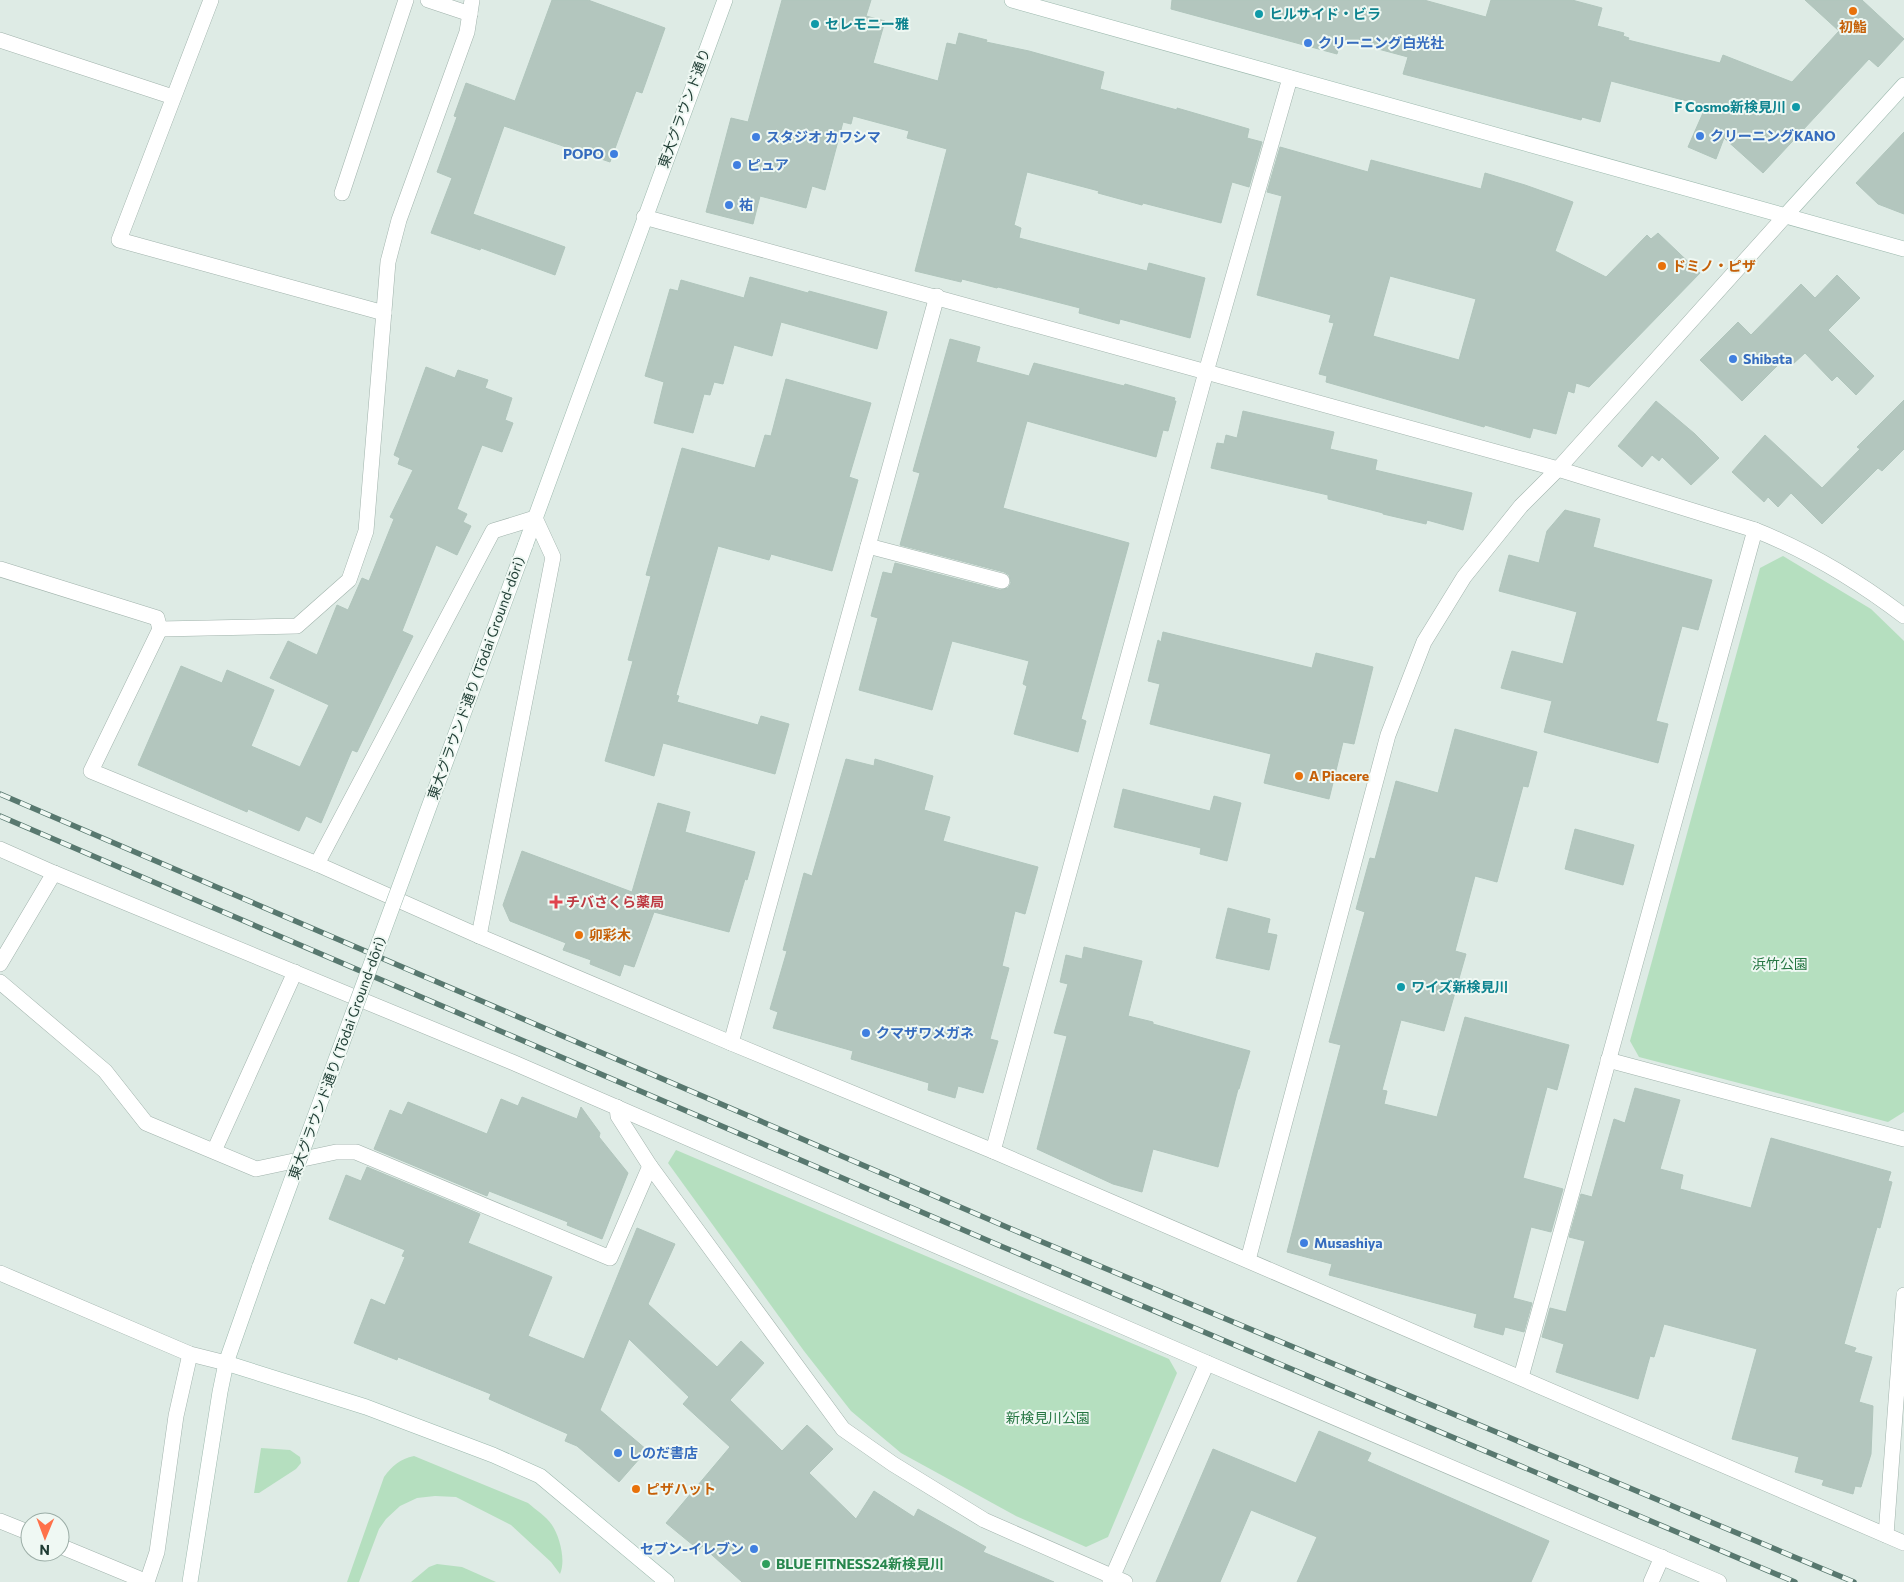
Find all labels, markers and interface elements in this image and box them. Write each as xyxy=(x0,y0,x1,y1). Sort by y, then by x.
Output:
place label: ヒルサイド・ビラ xyxy=(1269,5,1381,22)
marker: 初鮨 xyxy=(1847,5,1859,17)
marker: ヒルサイド・ビラ xyxy=(1253,8,1265,20)
place label: セレモニー雅 xyxy=(825,15,909,32)
marker: セレモニー雅 xyxy=(809,18,821,30)
place label: 初鮨 xyxy=(1839,18,1867,35)
place label: クリーニング白光社 xyxy=(1318,34,1444,51)
marker: クリーニング白光社 xyxy=(1302,37,1314,49)
street label: 東大グラウンド通り xyxy=(654,46,713,170)
place label: F Cosmo新検見川 xyxy=(1674,98,1786,115)
marker: F Cosmo新検見川 xyxy=(1790,101,1802,113)
place label: クリーニングKANO xyxy=(1710,127,1836,144)
place label: スタジオ カワシマ xyxy=(766,128,881,145)
marker: クリーニングKANO xyxy=(1694,130,1706,142)
marker: スタジオ カワシマ xyxy=(750,131,762,143)
place label: POPO xyxy=(563,145,604,162)
marker: POPO xyxy=(608,148,620,160)
place label: ピュア xyxy=(747,156,789,173)
marker: ピュア xyxy=(731,159,743,171)
place label: 祐 xyxy=(739,196,753,213)
marker: 祐 xyxy=(723,199,735,211)
place label: ドミノ・ピザ xyxy=(1672,257,1756,274)
marker: ドミノ・ピザ xyxy=(1656,260,1668,272)
place label: Shibata xyxy=(1743,350,1792,367)
marker: Shibata xyxy=(1727,353,1739,365)
street label: 東大グラウンド通り (Tōdai Ground-dōri) xyxy=(424,554,527,801)
place label: A Piacere xyxy=(1309,767,1369,784)
marker: A Piacere xyxy=(1293,770,1305,782)
place label: チバさくら薬局 xyxy=(566,893,664,910)
marker: チバさくら薬局 xyxy=(550,896,562,908)
place label: 卯彩木 xyxy=(589,926,631,943)
marker: 卯彩木 xyxy=(573,929,585,941)
street label: 東大グラウンド通り (Tōdai Ground-dōri) xyxy=(285,934,388,1181)
park label: 浜竹公園 xyxy=(1752,955,1808,972)
place label: ワイズ新検見川 xyxy=(1411,978,1509,995)
marker: ワイズ新検見川 xyxy=(1395,981,1407,993)
place label: クマザワメガネ xyxy=(876,1024,974,1041)
marker: クマザワメガネ xyxy=(860,1027,872,1039)
place label: Musashiya xyxy=(1314,1234,1383,1251)
marker: Musashiya xyxy=(1298,1237,1310,1249)
park label: 新検見川公園 xyxy=(1006,1409,1090,1426)
place label: しのだ書店 xyxy=(628,1444,698,1461)
marker: しのだ書店 xyxy=(612,1447,624,1459)
place label: ピザハット xyxy=(646,1480,716,1497)
marker: ピザハット xyxy=(630,1483,642,1495)
north arrow xyxy=(20,1512,70,1562)
place label: セブン-イレブン xyxy=(640,1540,744,1557)
text: N xyxy=(39,1542,50,1559)
marker: セブン-イレブン xyxy=(748,1543,760,1555)
place label: BLUE FITNESS24新検見川 xyxy=(776,1555,944,1572)
marker: BLUE FITNESS24新検見川 xyxy=(760,1558,772,1570)

